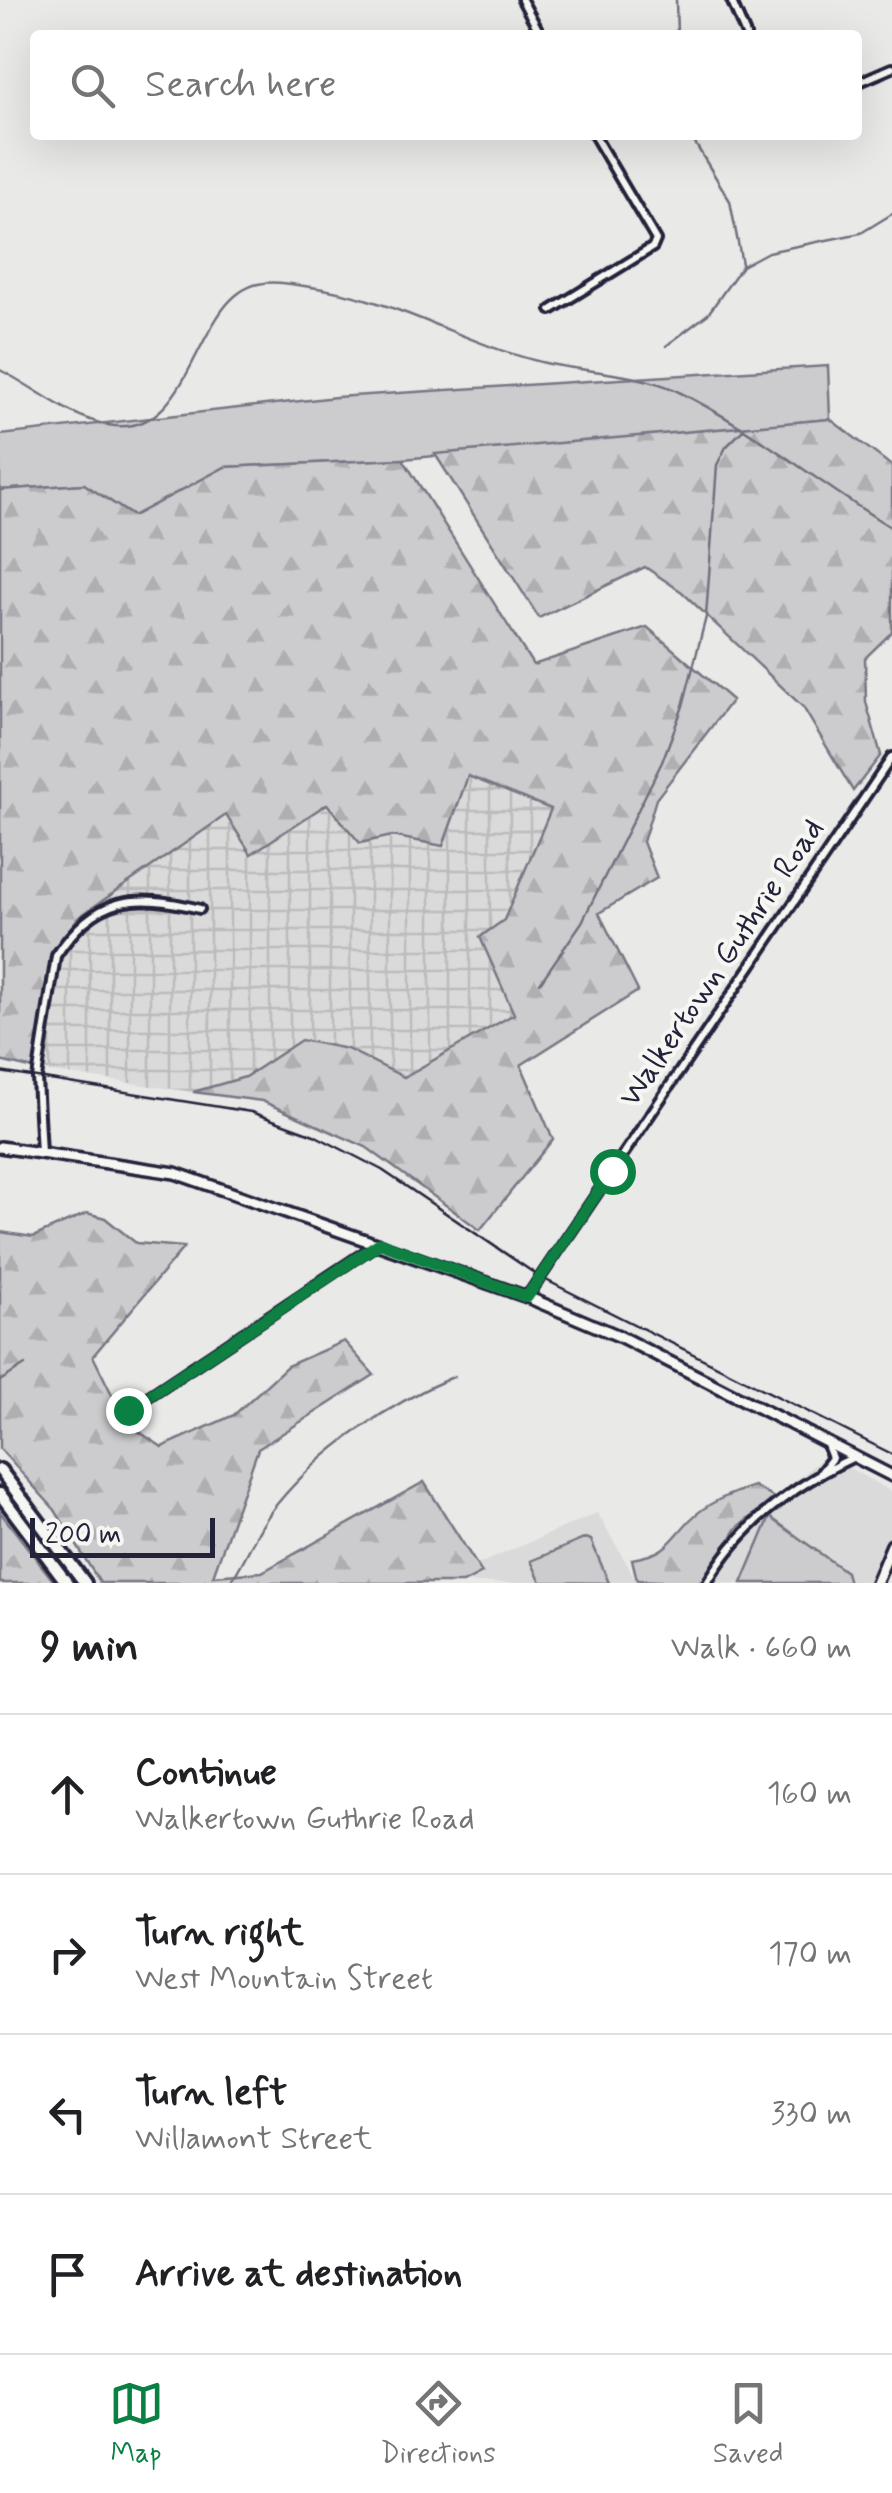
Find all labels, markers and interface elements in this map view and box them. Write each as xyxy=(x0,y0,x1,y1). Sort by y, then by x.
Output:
search box xyxy=(30,30,862,140)
icon: search xyxy=(65,58,120,113)
text: Search here xyxy=(145,61,336,110)
street label: Walkertown Guthrie Road xyxy=(610,811,834,1115)
route start xyxy=(590,1149,636,1195)
route end xyxy=(106,1388,152,1434)
scale bar xyxy=(30,1513,215,1558)
text: 200 m xyxy=(45,1517,121,1554)
text: 9 min xyxy=(40,1621,139,1676)
text: Walk · 660 m xyxy=(671,1627,852,1669)
text: Continue xyxy=(135,1749,277,1798)
icon: ahead xyxy=(40,1767,95,1822)
text: 160 m xyxy=(767,1773,852,1815)
text: Walkertown Guthrie Road xyxy=(135,1798,475,1840)
text: Turn right xyxy=(135,1909,304,1958)
icon: right xyxy=(40,1927,95,1982)
text: 170 m xyxy=(768,1933,852,1975)
text: West Mountain Street xyxy=(135,1958,433,2000)
text: Turn left xyxy=(135,2069,287,2118)
icon: left xyxy=(40,2087,95,2142)
text: 330 m xyxy=(771,2093,852,2135)
text: Willamont Street xyxy=(135,2118,372,2160)
icon: arrive xyxy=(40,2247,95,2302)
text: Arrive at destination xyxy=(135,2250,462,2299)
tab: Map xyxy=(109,2376,164,2473)
tab: Directions xyxy=(381,2376,496,2473)
tab: Saved xyxy=(713,2376,783,2473)

